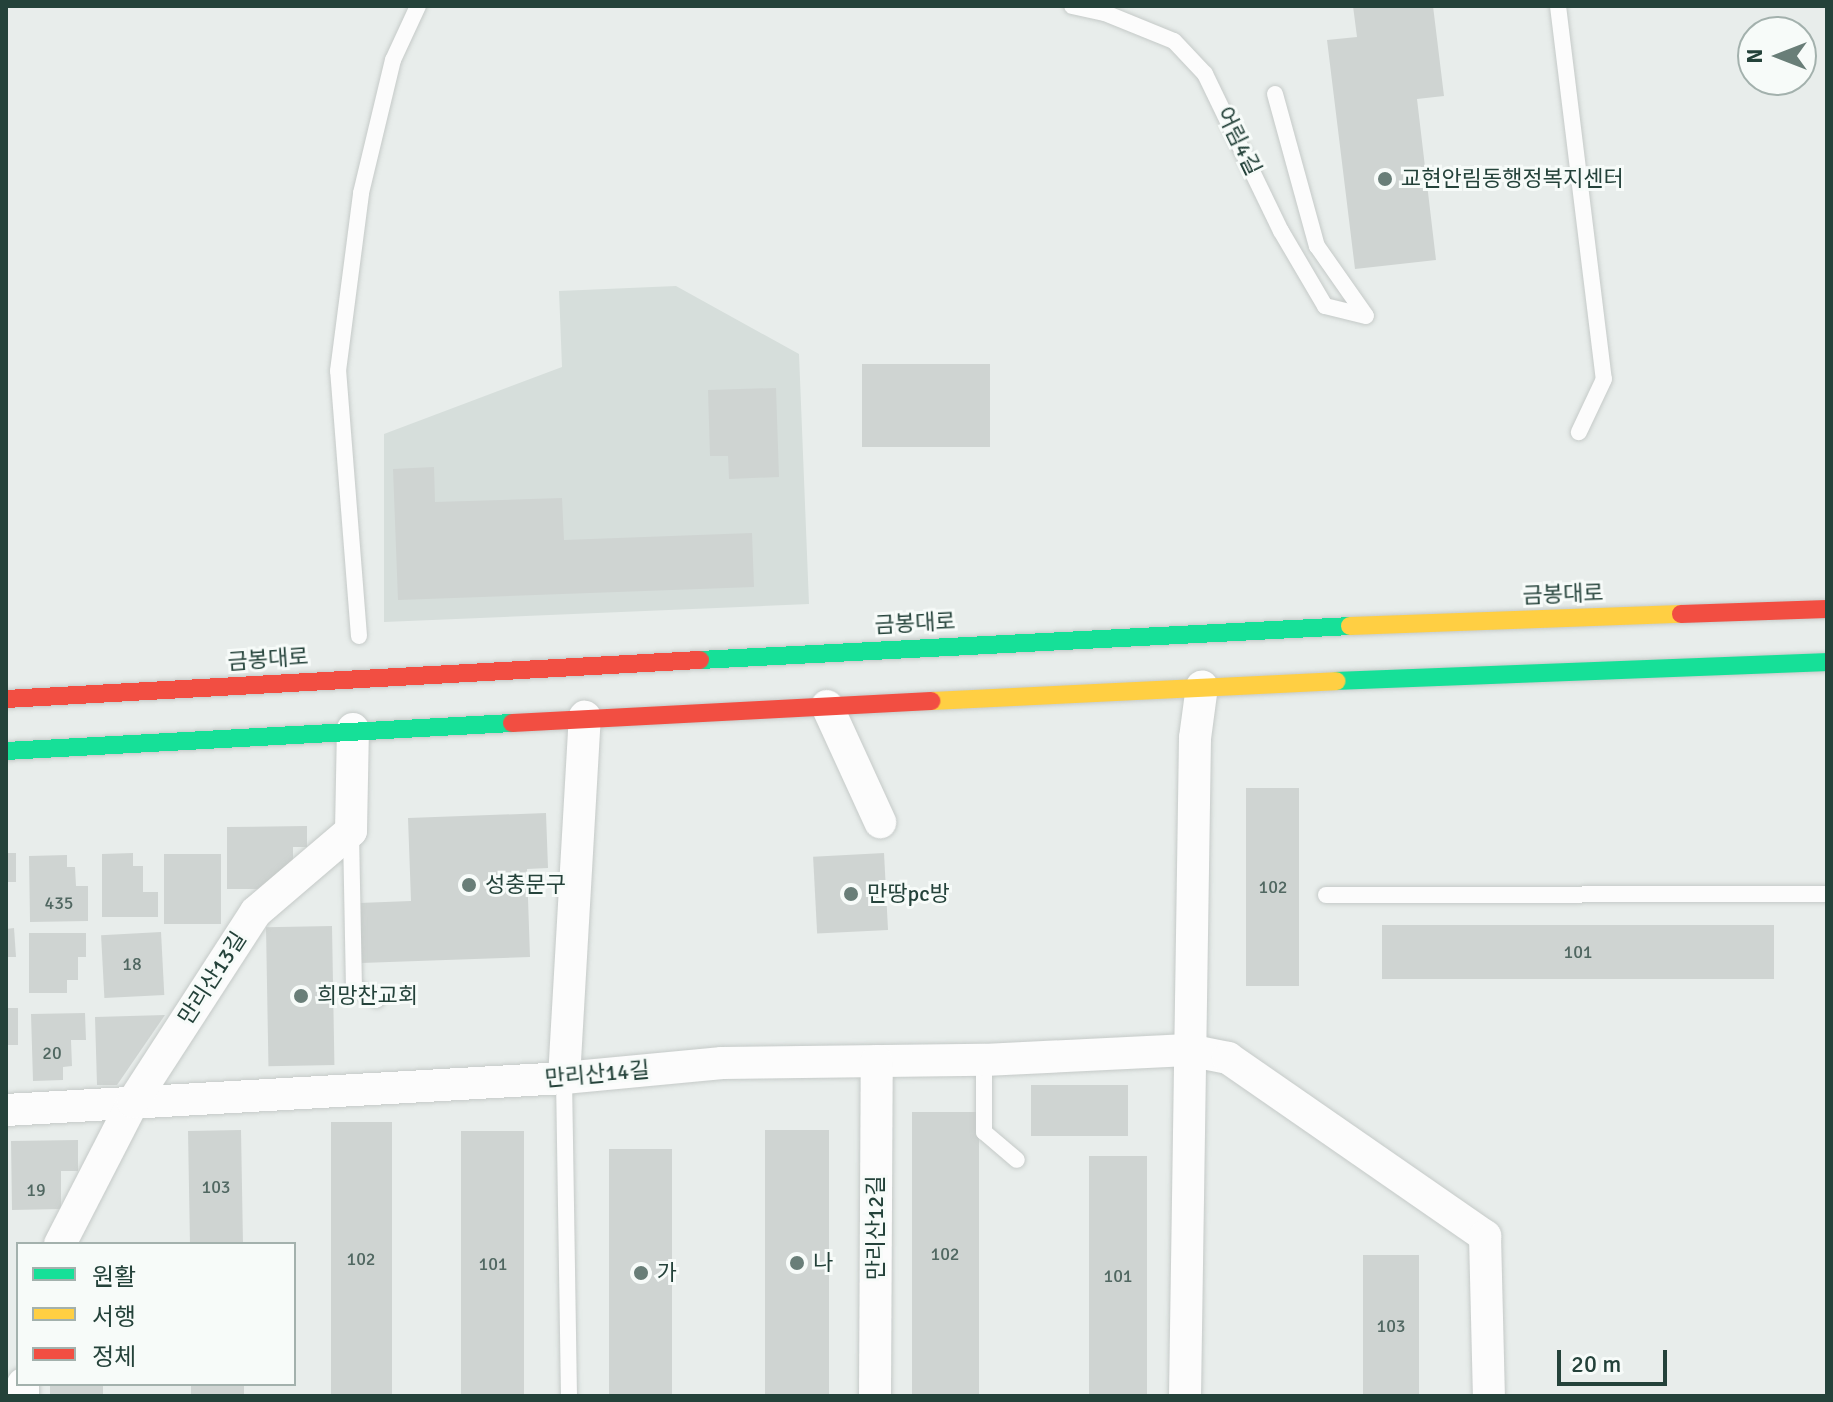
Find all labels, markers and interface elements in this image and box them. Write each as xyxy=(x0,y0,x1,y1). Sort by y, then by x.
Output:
north arrow xyxy=(1737,16,1817,96)
text: N xyxy=(1741,48,1768,64)
street label: 어림4길 xyxy=(1211,103,1267,179)
place label: 교현안림동행정복지센터 xyxy=(1401,166,1624,192)
marker: 교현안림동행정복지센터 xyxy=(1376,170,1394,188)
street label: 금봉대로 xyxy=(1522,579,1604,609)
street label: 금봉대로 xyxy=(874,608,956,638)
street label: 금봉대로 xyxy=(227,643,309,675)
place label: 성충문구 xyxy=(485,872,566,898)
marker: 성충문구 xyxy=(460,876,478,894)
house number: 102 xyxy=(1258,876,1288,898)
place label: 만땅pc방 xyxy=(867,881,950,907)
marker: 만땅pc방 xyxy=(842,885,860,903)
house number: 435 xyxy=(44,892,74,914)
street label: 만리산13길 xyxy=(172,927,252,1029)
house number: 101 xyxy=(1563,941,1593,963)
house number: 18 xyxy=(122,953,142,975)
place label: 희망찬교회 xyxy=(317,983,418,1009)
marker: 희망찬교회 xyxy=(292,987,310,1005)
house number: 20 xyxy=(42,1042,62,1064)
street label: 만리산14길 xyxy=(544,1056,650,1092)
house number: 103 xyxy=(201,1176,231,1198)
street label: 만리산12길 xyxy=(863,1176,889,1280)
house number: 19 xyxy=(26,1179,46,1201)
legend xyxy=(16,1242,296,1386)
house number: 102 xyxy=(930,1243,960,1265)
house number: 102 xyxy=(346,1248,376,1270)
place label: 나 xyxy=(813,1250,833,1276)
house number: 101 xyxy=(478,1253,508,1275)
marker: 나 xyxy=(788,1254,806,1272)
place label: 가 xyxy=(657,1260,677,1286)
text: 원활 xyxy=(92,1262,136,1292)
marker: 가 xyxy=(632,1264,650,1282)
house number: 101 xyxy=(1103,1265,1133,1287)
text: 서행 xyxy=(92,1302,136,1332)
house number: 103 xyxy=(1376,1315,1406,1337)
scale bar xyxy=(1561,1334,1671,1384)
text: 정체 xyxy=(92,1342,136,1372)
text: 20 m xyxy=(1571,1349,1621,1379)

